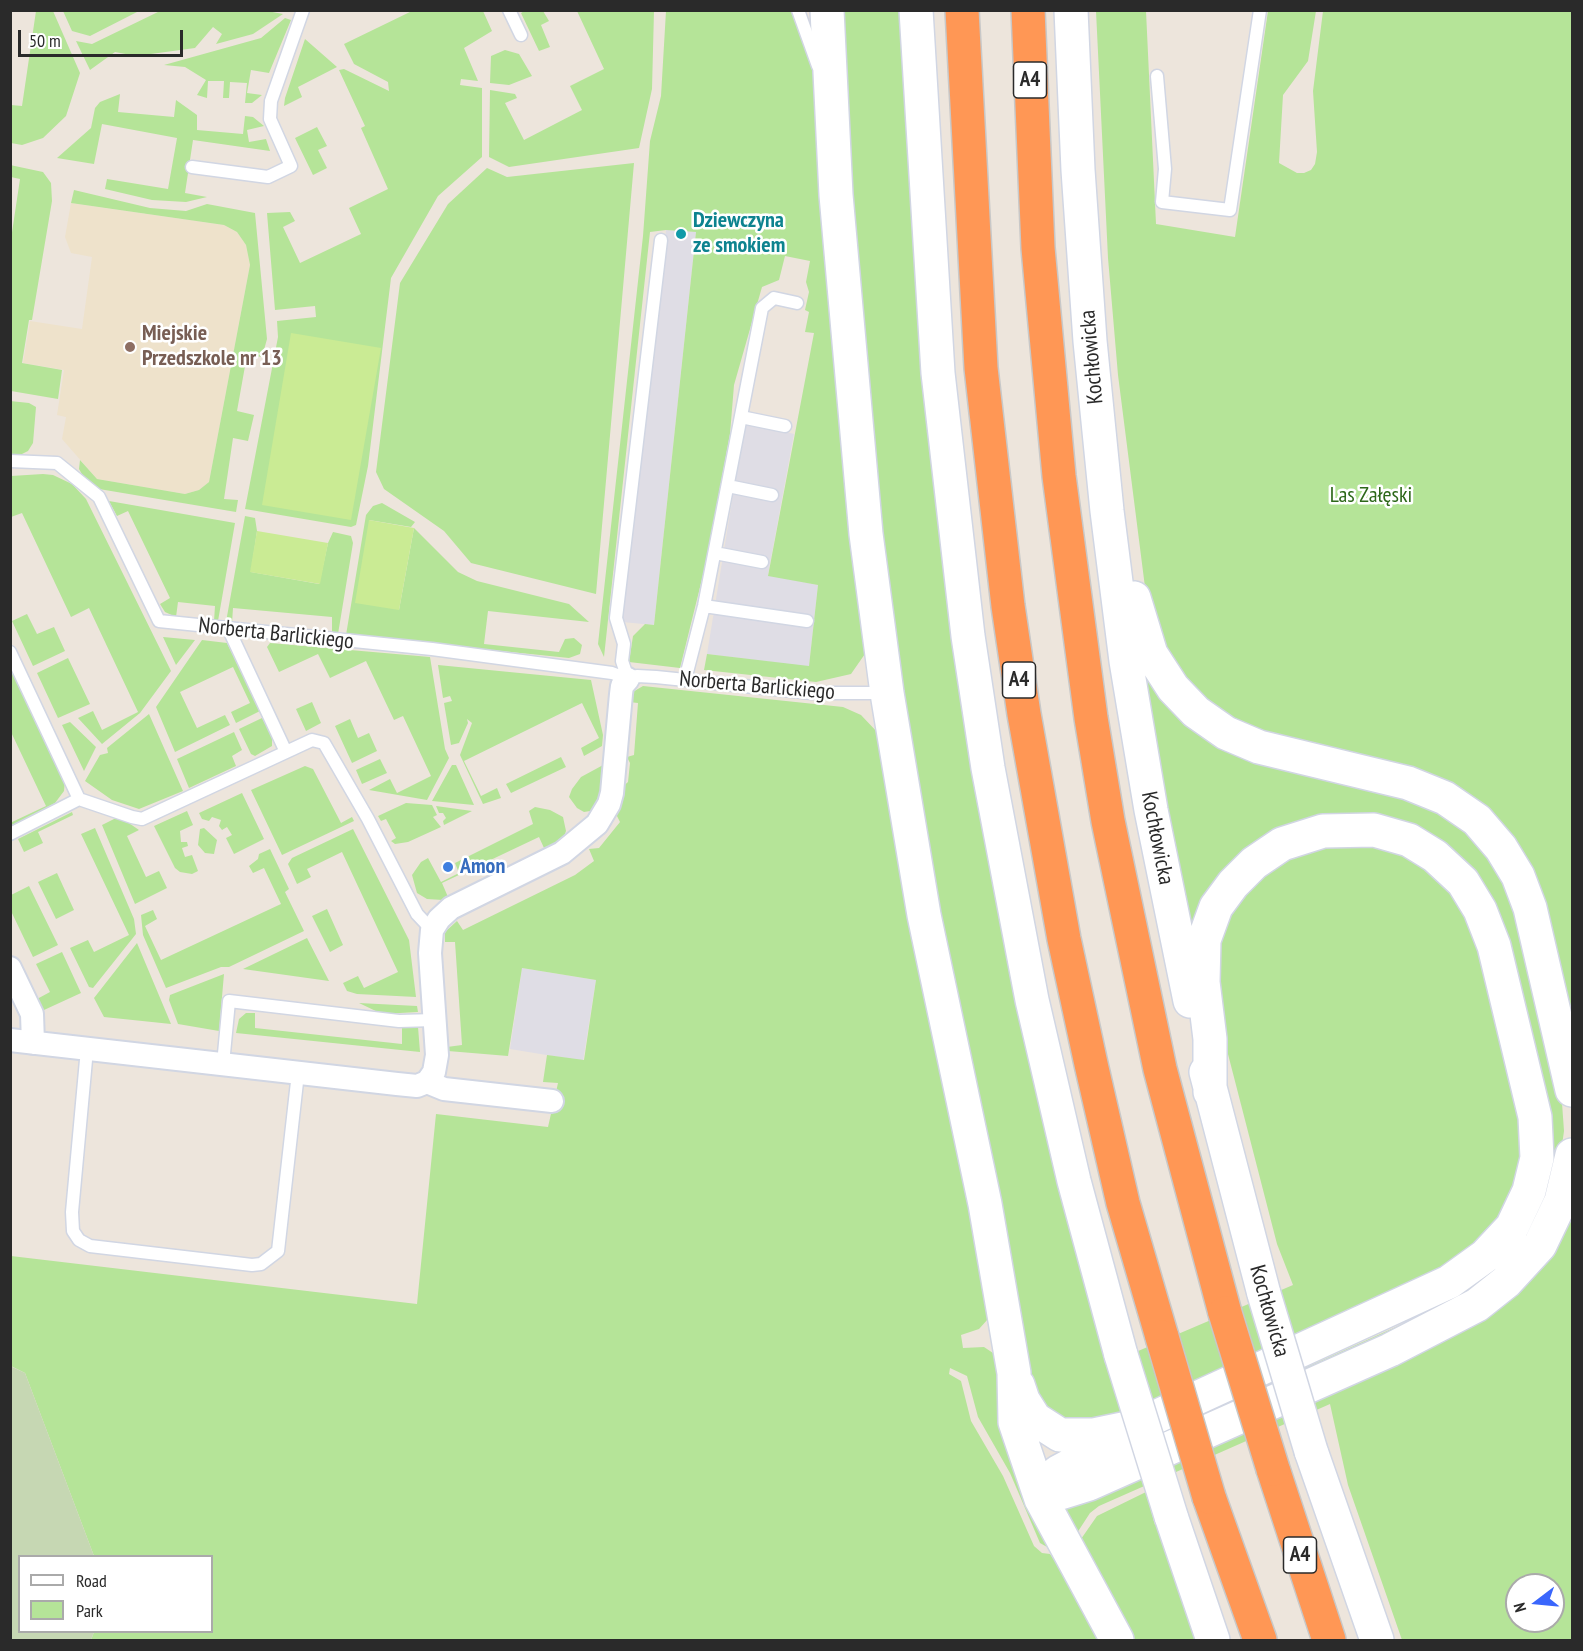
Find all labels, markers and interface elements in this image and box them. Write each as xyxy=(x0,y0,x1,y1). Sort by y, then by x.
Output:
scale bar xyxy=(21,18,186,56)
text: 50 m xyxy=(29,29,61,52)
road number: A4 xyxy=(1014,62,1046,98)
place label: Dziewczyna ze smokiem xyxy=(693,208,785,260)
marker: Dziewczyna ze smokiem xyxy=(674,227,688,241)
street label: Kochłowicka xyxy=(1075,309,1109,405)
place label: Miejskie Przedszkole nr 13 xyxy=(142,321,282,372)
marker: Miejskie Przedszkole nr 13 xyxy=(123,340,137,354)
park label: Las Załęski xyxy=(1330,483,1412,509)
street label: Norberta Barlickiego xyxy=(197,613,355,655)
road number: A4 xyxy=(1002,662,1036,698)
street label: Norberta Barlickiego xyxy=(678,666,836,706)
street label: Kochłowicka xyxy=(1135,789,1179,887)
place label: Amon xyxy=(460,854,505,880)
marker: Amon xyxy=(441,860,455,874)
street label: Kochłowicka xyxy=(1243,1262,1295,1360)
road number: A4 xyxy=(1284,1537,1316,1573)
legend xyxy=(18,1555,213,1633)
text: Road xyxy=(76,1569,107,1592)
north arrow xyxy=(1505,1573,1565,1633)
text: Park xyxy=(76,1599,103,1622)
text: N xyxy=(1509,1601,1530,1614)

